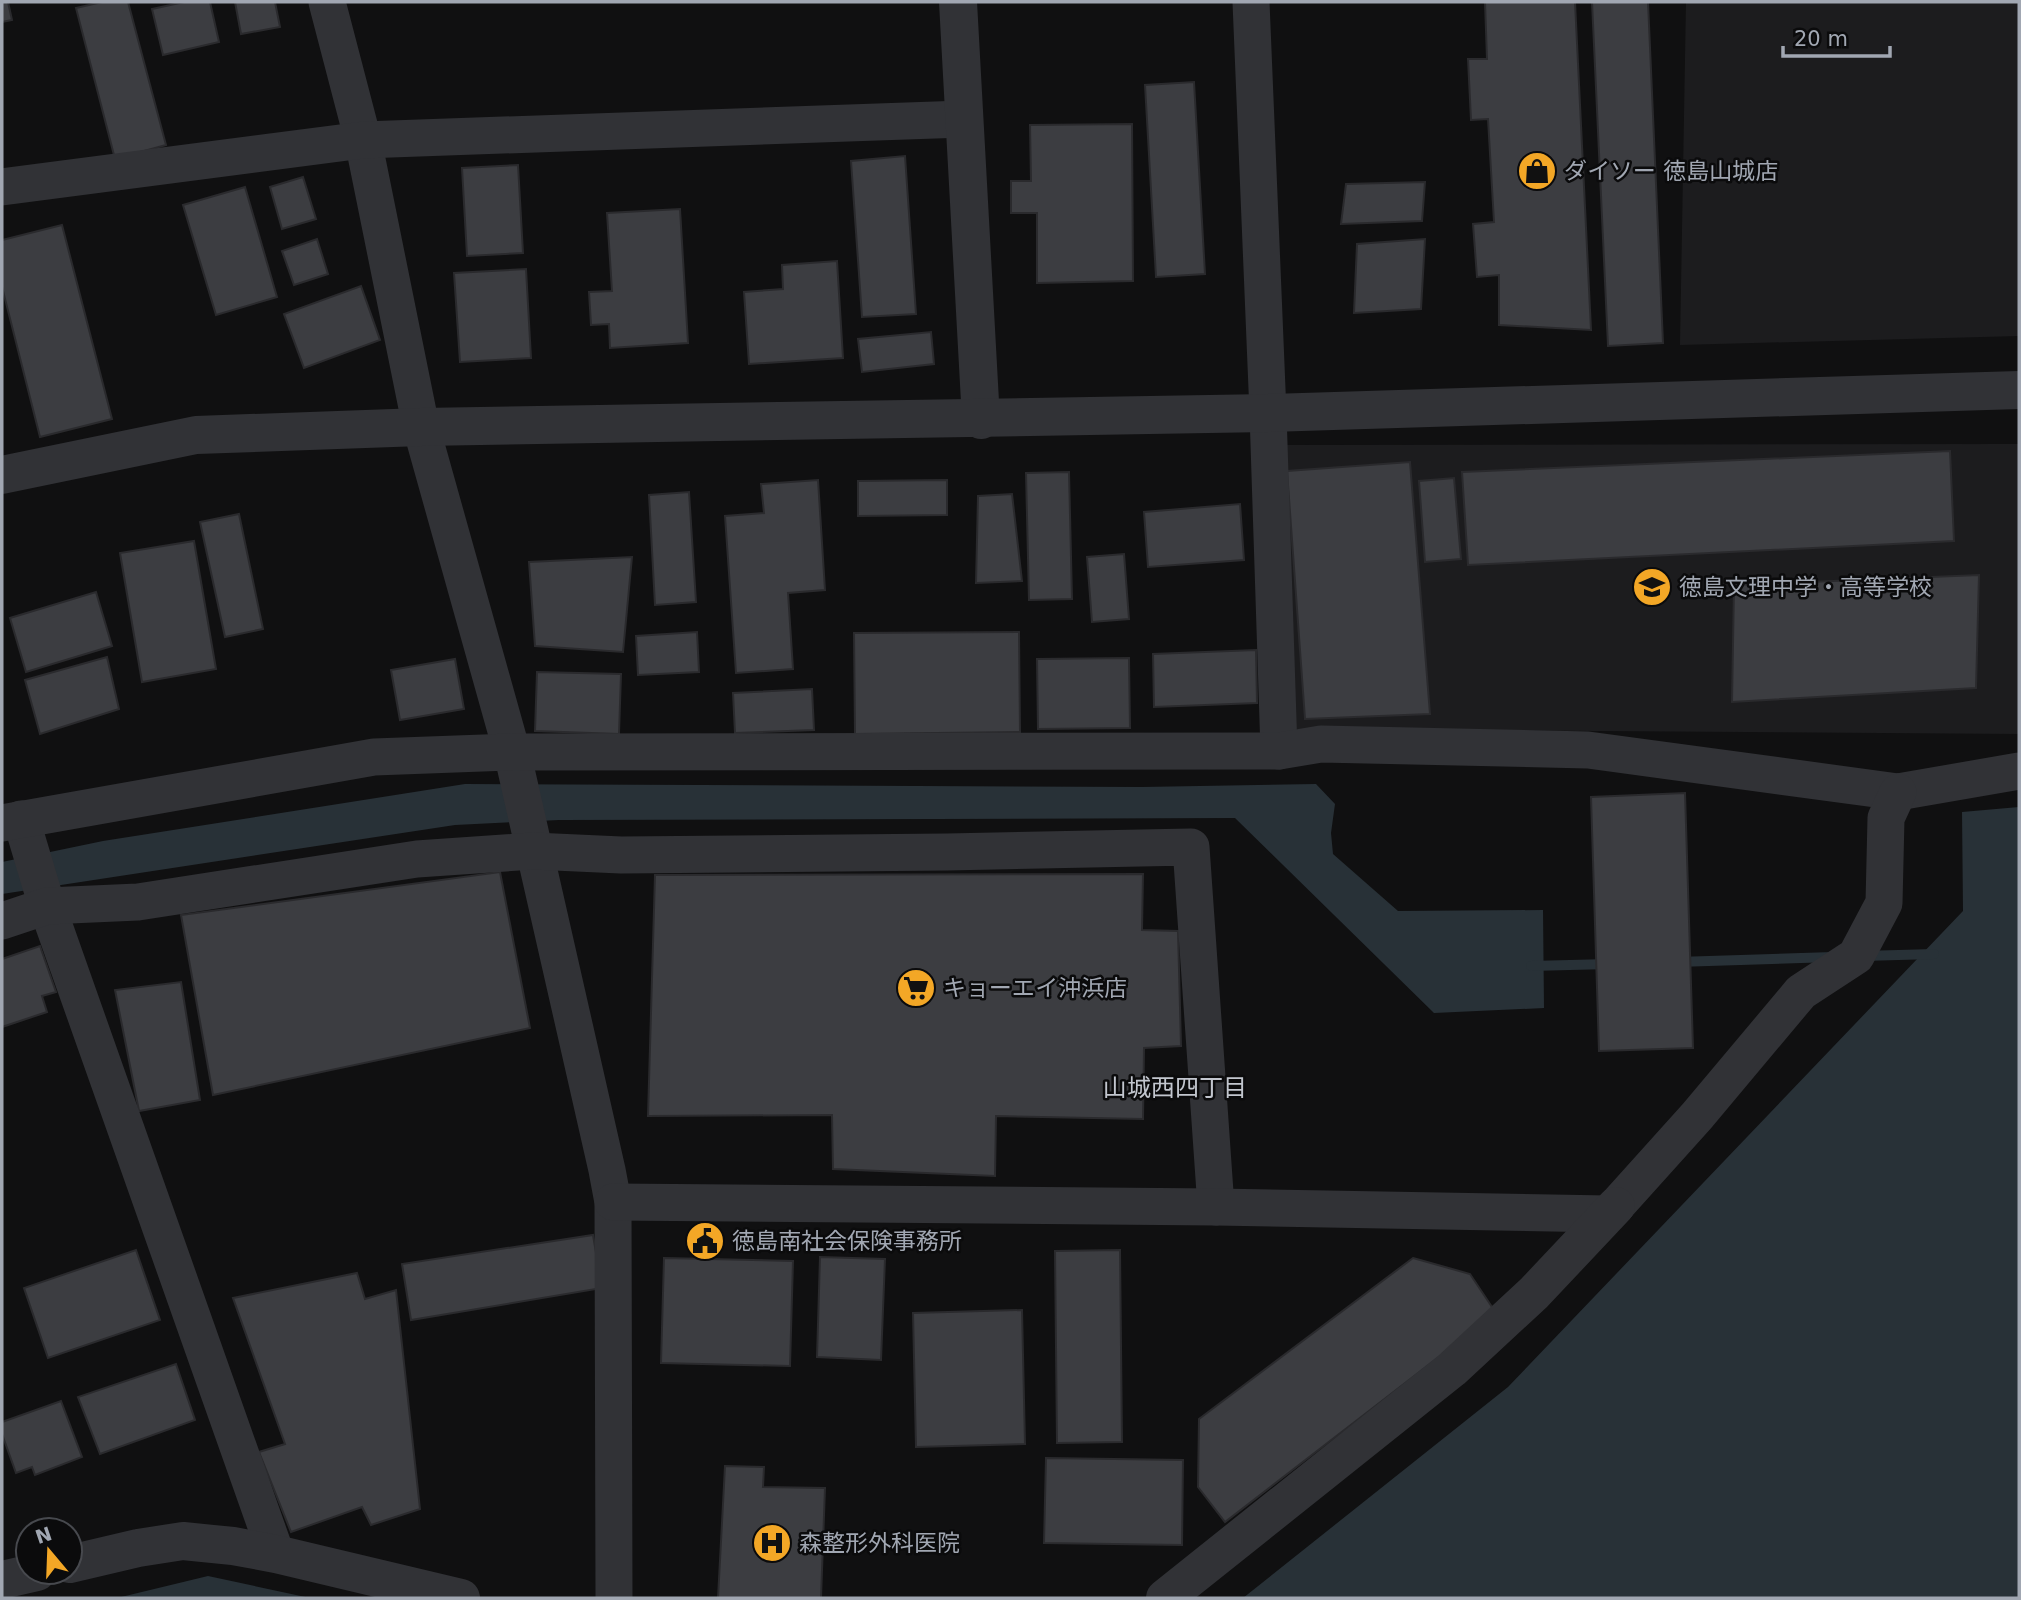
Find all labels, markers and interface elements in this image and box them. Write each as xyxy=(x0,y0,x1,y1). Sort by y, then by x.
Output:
scale bar xyxy=(1783,14,1890,58)
text: 20 m xyxy=(1794,27,1848,51)
shop icon: ダイソー 徳島山城店 xyxy=(1516,150,1558,192)
place label: ダイソー 徳島山城店 xyxy=(1564,158,1778,184)
school or university icon: 徳島文理中学・高等学校 xyxy=(1631,566,1673,608)
place label: 徳島文理中学・高等学校 xyxy=(1679,574,1932,600)
supermarket icon: キョーエイ沖浜店 xyxy=(895,967,937,1009)
place label: キョーエイ沖浜店 xyxy=(943,975,1127,1001)
district label: 山城西四丁目 xyxy=(1103,1074,1247,1102)
public building icon: 徳島南社会保険事務所 xyxy=(684,1220,726,1262)
place label: 徳島南社会保険事務所 xyxy=(732,1228,962,1254)
north arrow xyxy=(14,1516,84,1586)
text: N xyxy=(32,1522,55,1548)
hospital icon: 森整形外科医院 xyxy=(751,1522,793,1564)
place label: 森整形外科医院 xyxy=(799,1530,960,1556)

